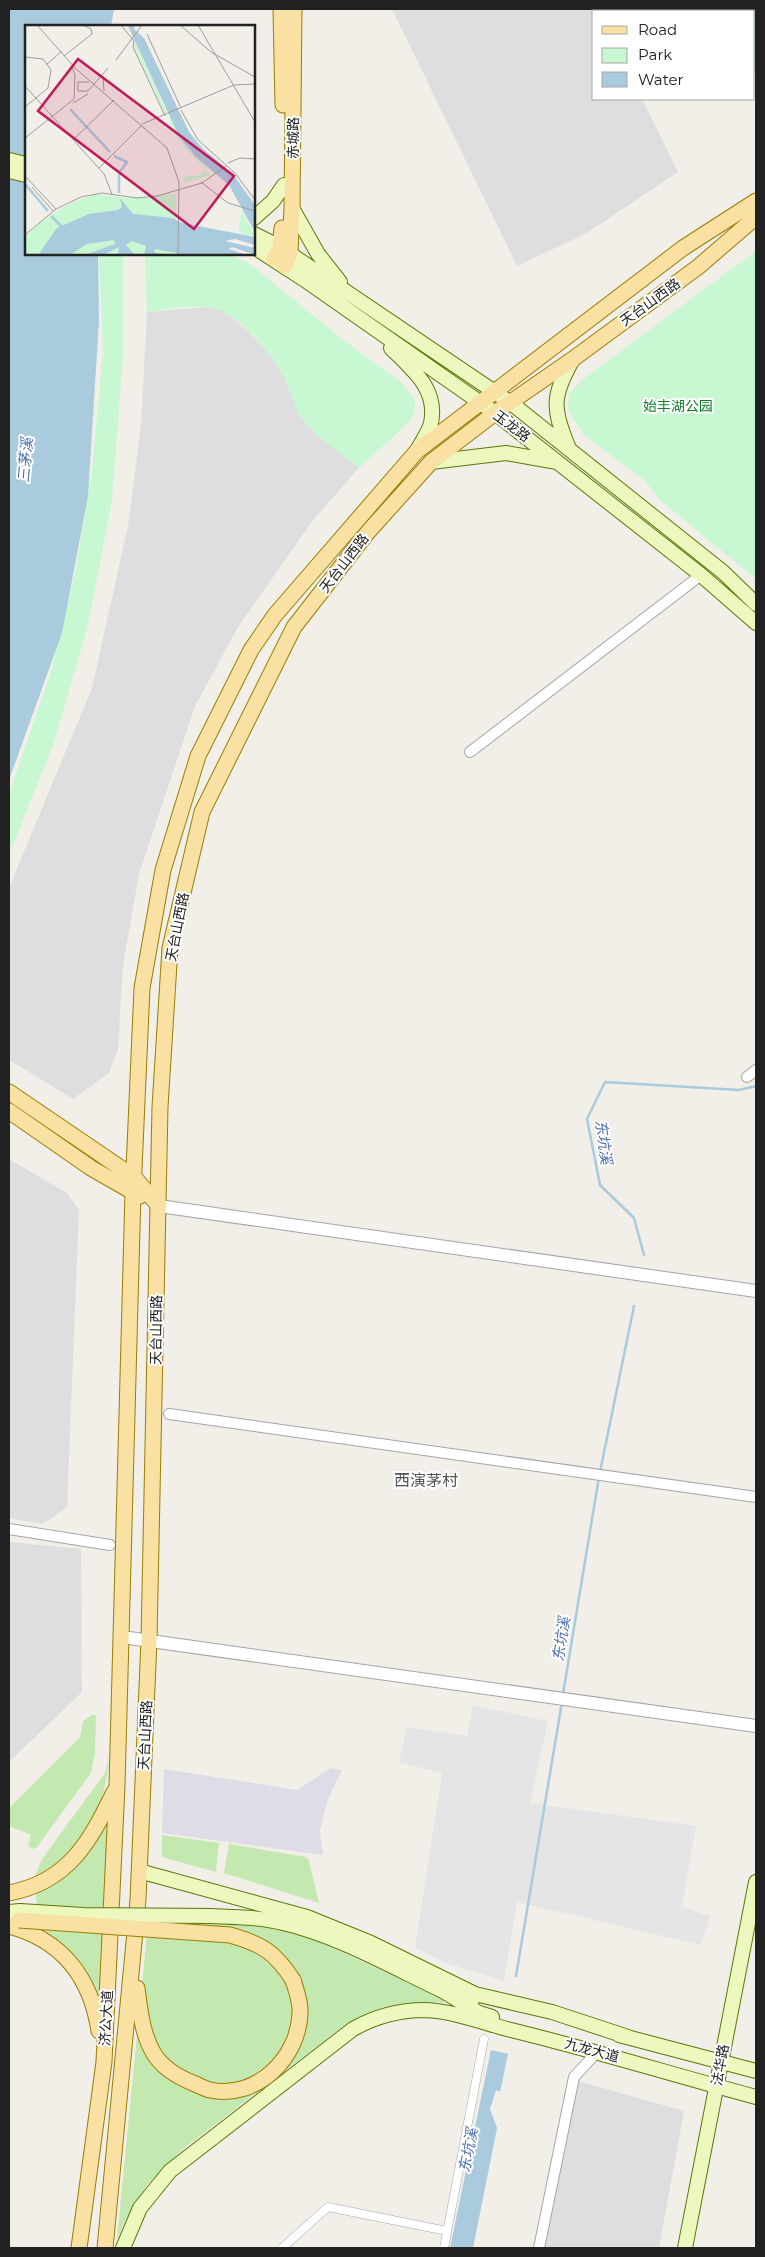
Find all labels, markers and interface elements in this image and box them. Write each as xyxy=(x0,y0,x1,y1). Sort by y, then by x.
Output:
legend xyxy=(592,10,755,100)
text: Road xyxy=(638,20,677,39)
inset map xyxy=(25,25,255,255)
text: Park xyxy=(638,45,672,64)
text: Water xyxy=(638,70,684,89)
street label: 赤城路 xyxy=(284,117,302,159)
street label: 天台山西路 xyxy=(616,274,684,330)
park label: 始丰湖公园 xyxy=(643,397,713,415)
street label: 玉龙路 xyxy=(490,406,534,446)
water label: 三茅溪 xyxy=(14,435,37,483)
street label: 天台山西路 xyxy=(315,530,373,596)
street label: 天台山西路 xyxy=(161,891,193,963)
water label: 东坑溪 xyxy=(591,1118,617,1168)
street label: 天台山西路 xyxy=(146,1295,166,1365)
district label: 西演茅村 xyxy=(394,1471,458,1490)
water label: 东坑溪 xyxy=(548,1613,574,1663)
street label: 天台山西路 xyxy=(134,1700,156,1770)
street label: 济公大道 xyxy=(96,1990,116,2046)
street label: 九龙大道 xyxy=(563,2034,621,2066)
street label: 法华路 xyxy=(707,2043,733,2087)
water label: 东坑溪 xyxy=(454,2124,482,2174)

